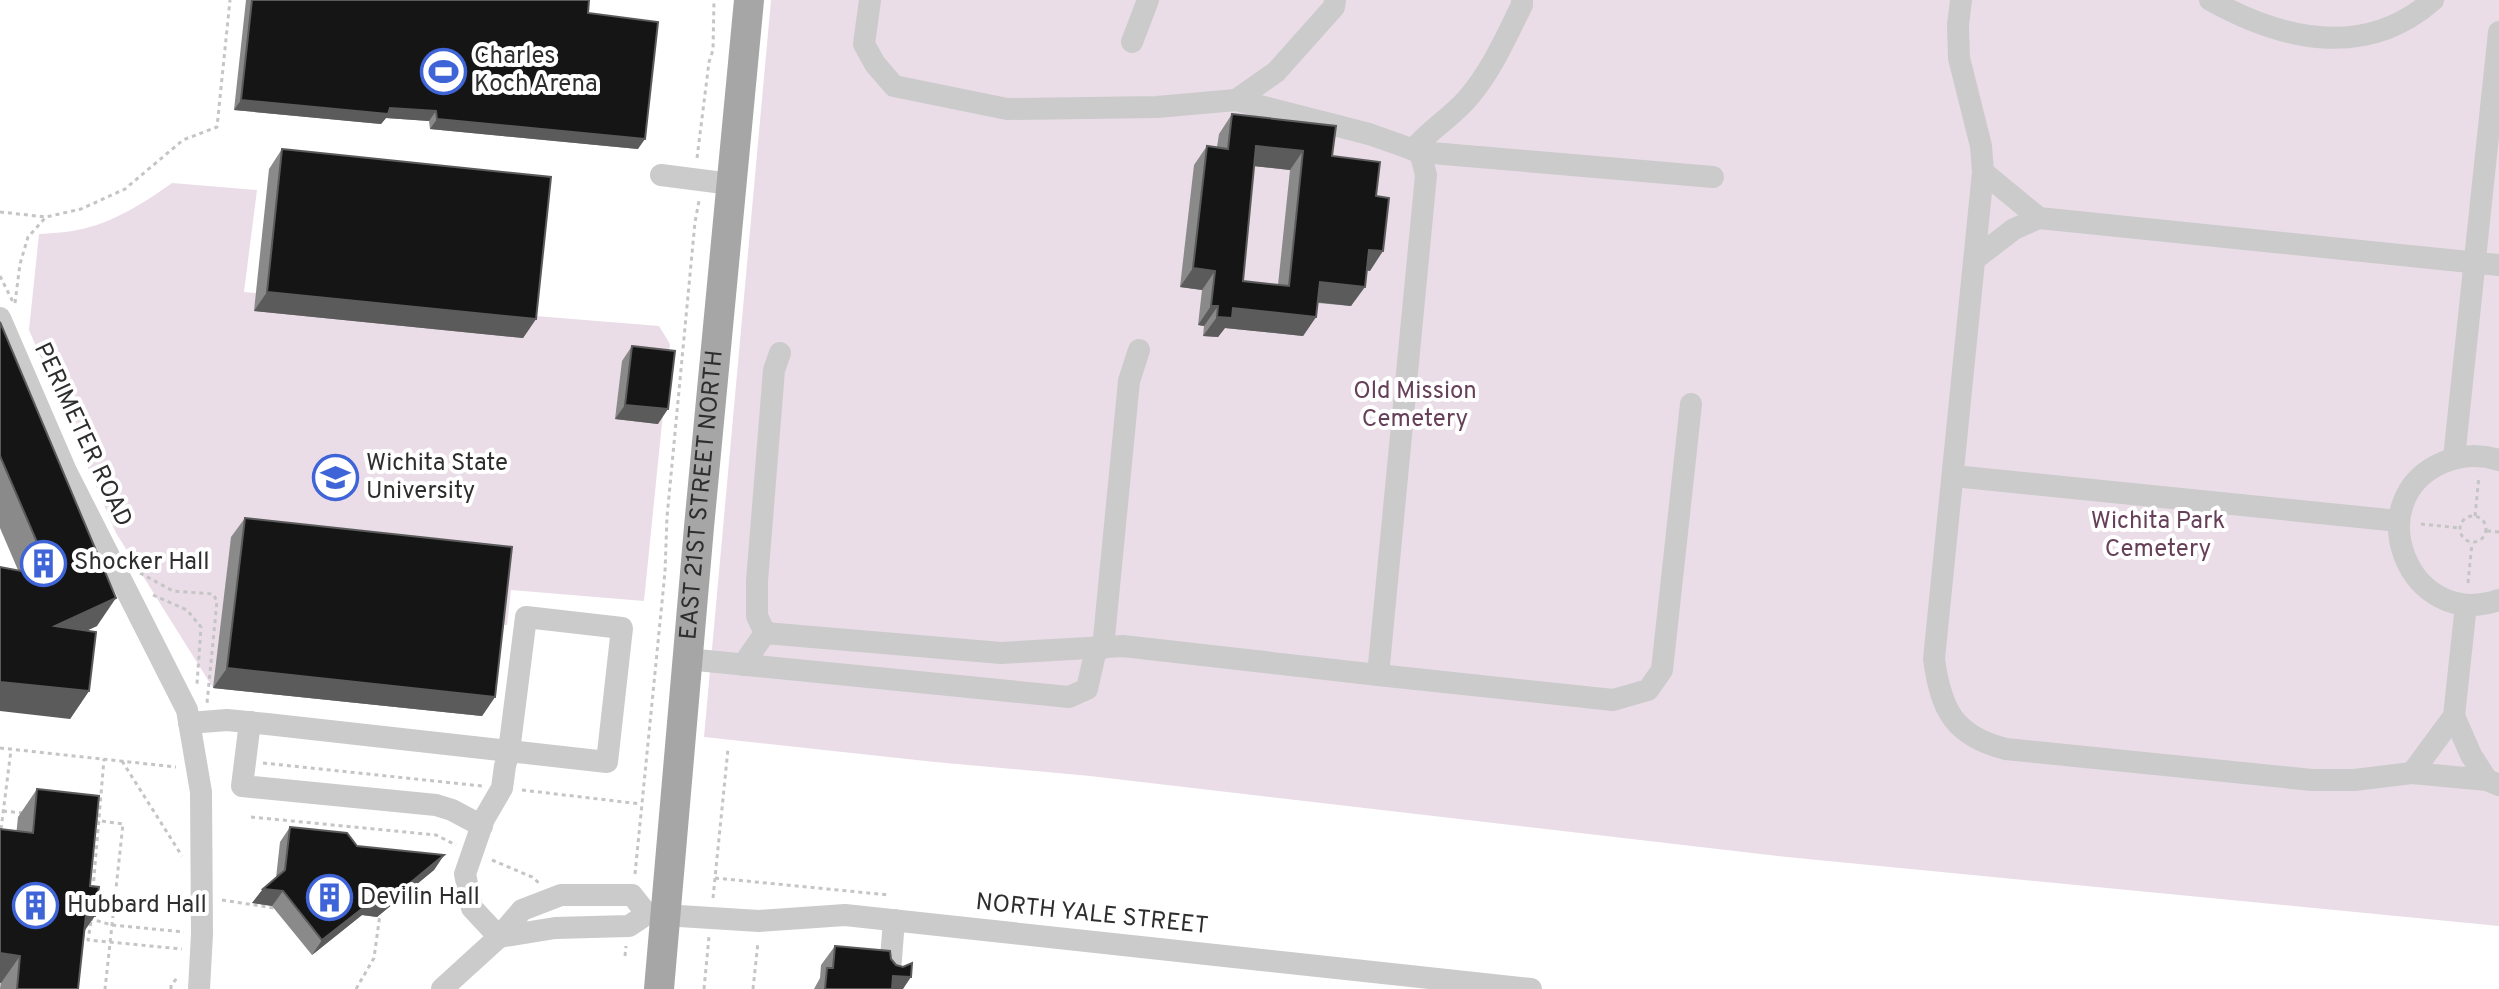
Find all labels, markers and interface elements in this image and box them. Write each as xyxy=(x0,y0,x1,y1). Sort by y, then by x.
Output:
place label: Charles Koch Arena xyxy=(474,42,598,100)
sports icon: Charles Koch Arena xyxy=(419,47,467,95)
street label: PERIMETER ROAD xyxy=(26,338,138,532)
street label: EAST 21ST STREET NORTH xyxy=(674,349,731,641)
park label: Old Mission Cemetery xyxy=(1353,377,1477,435)
place label: Wichita State University xyxy=(366,449,508,507)
school or university icon: Wichita State University xyxy=(311,454,359,502)
park label: Wichita Park Cemetery xyxy=(2091,507,2225,565)
building icon: Shocker Hall xyxy=(19,539,67,587)
place label: Shocker Hall xyxy=(74,548,209,578)
building icon: Devilin Hall xyxy=(305,874,353,922)
building icon: Hubbard Hall xyxy=(12,882,60,930)
place label: Devilin Hall xyxy=(360,883,480,913)
street label: NORTH YALE STREET xyxy=(974,888,1210,942)
place label: Hubbard Hall xyxy=(67,891,207,921)

